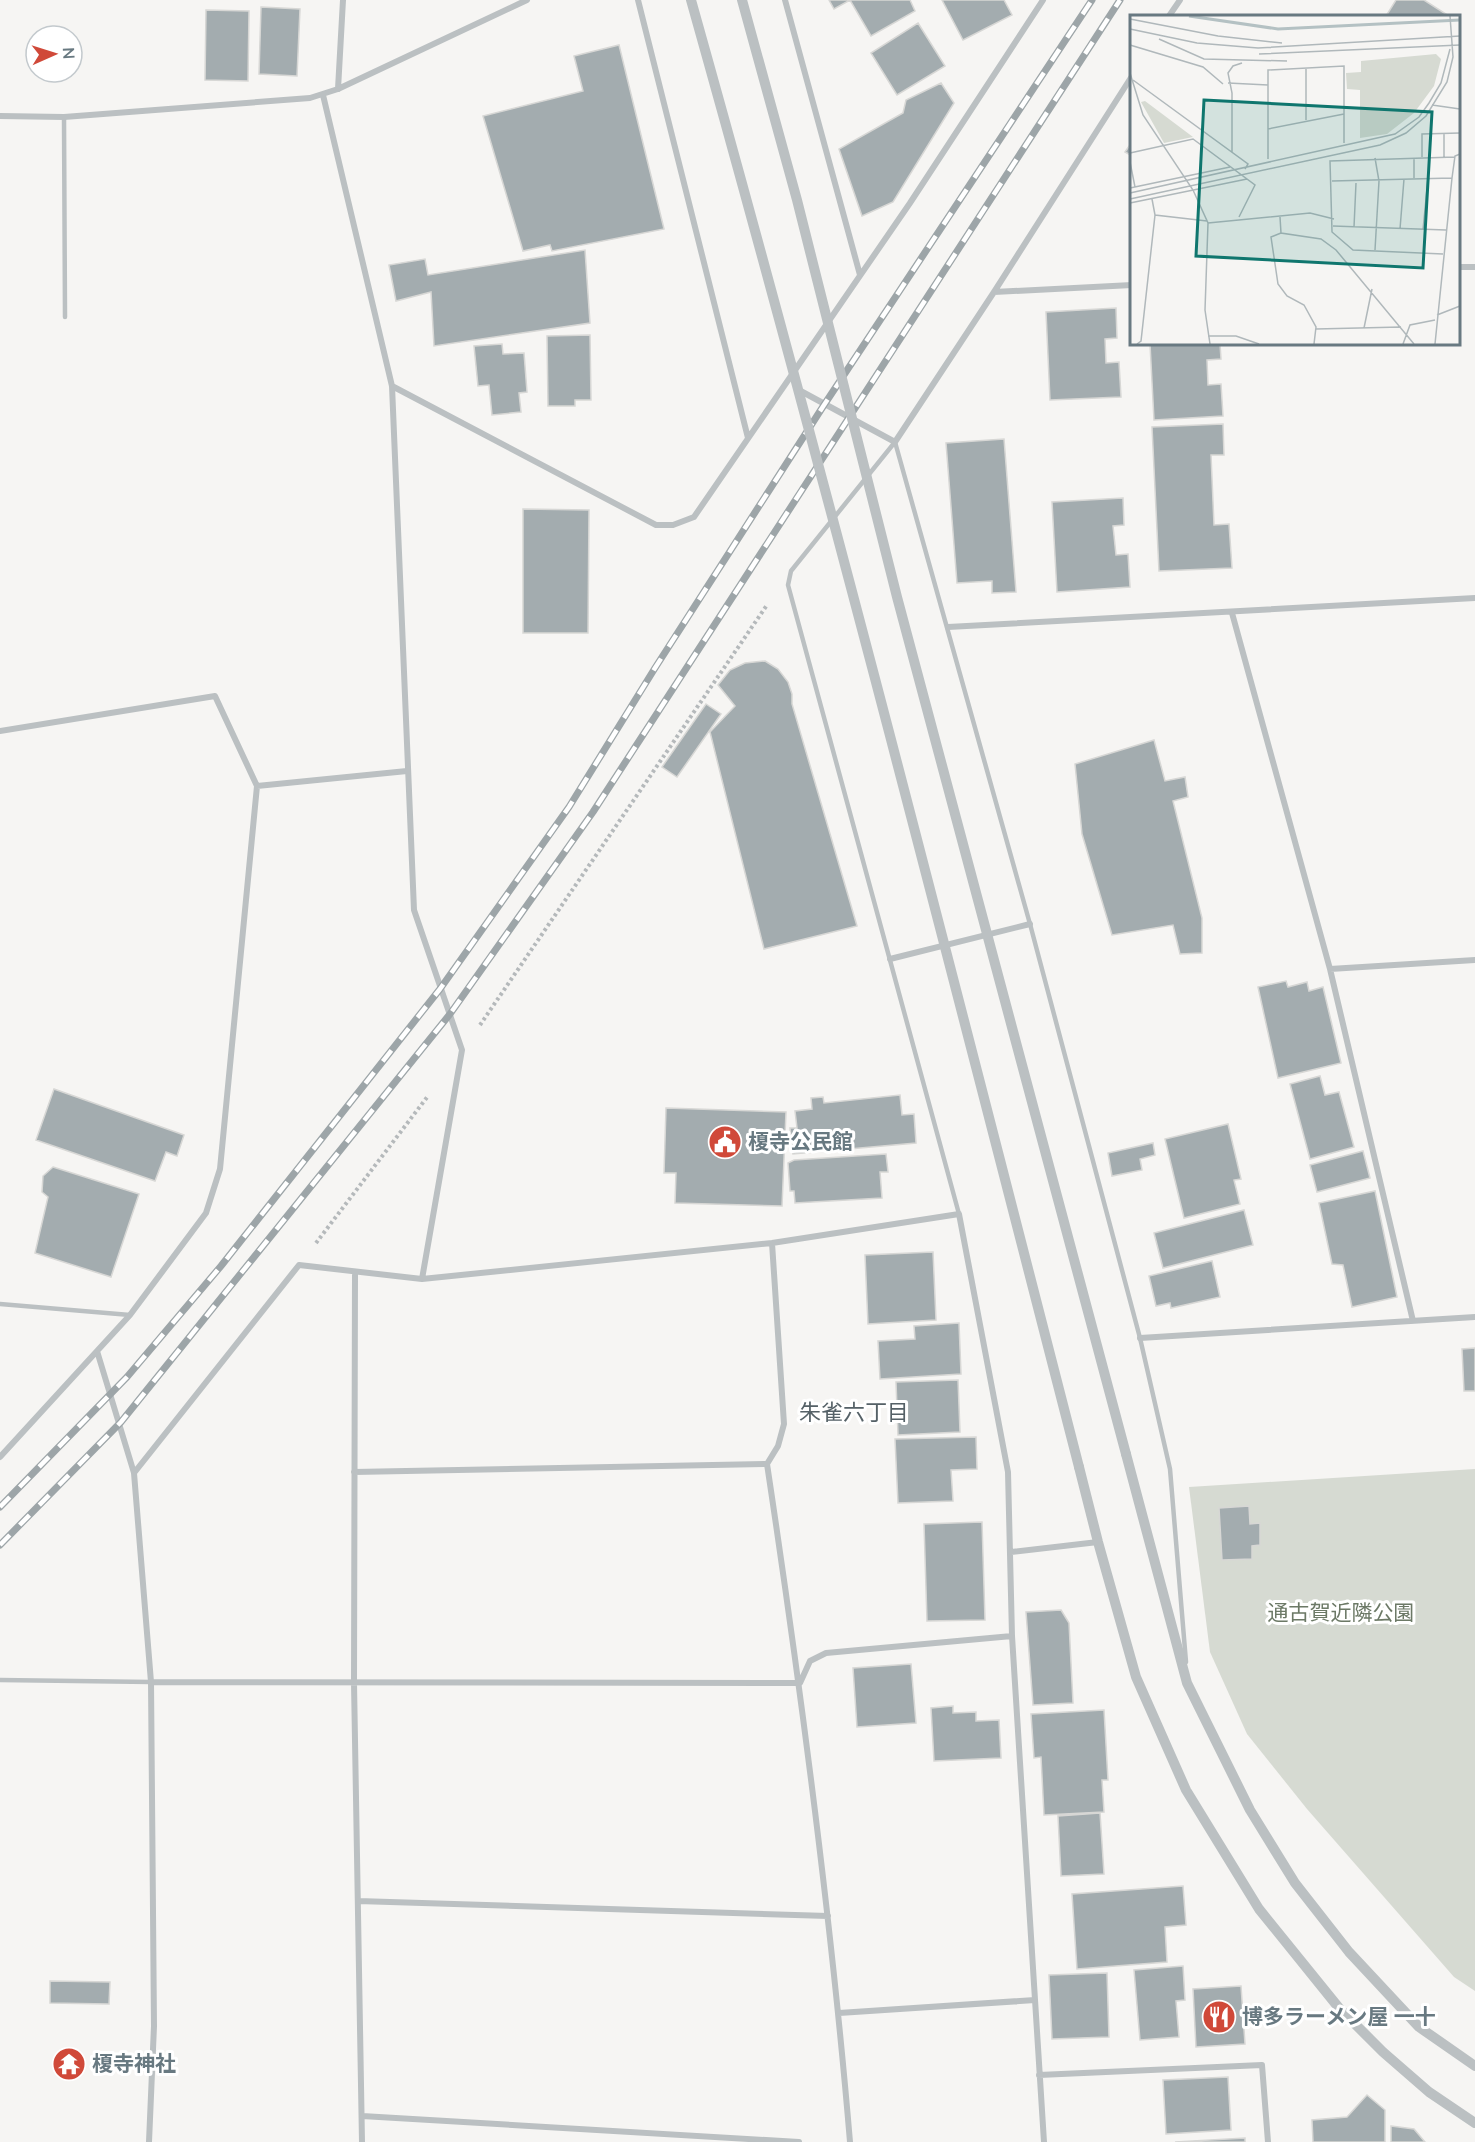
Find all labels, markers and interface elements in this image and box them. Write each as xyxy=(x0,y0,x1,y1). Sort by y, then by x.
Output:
inset map xyxy=(1130,15,1460,345)
north arrow xyxy=(24,24,84,84)
text: N xyxy=(57,47,79,60)
public building icon: 榎寺公民館 xyxy=(707,1124,743,1160)
place label: 榎寺公民館 xyxy=(748,1128,853,1156)
district label: 朱雀六丁目 xyxy=(799,1398,909,1428)
park label: 通古賀近隣公園 xyxy=(1268,1599,1415,1627)
restaurant icon: 博多ラーメン屋 一十 xyxy=(1201,1999,1237,2035)
place label: 博多ラーメン屋 一十 xyxy=(1242,2003,1436,2031)
temple icon: 榎寺神社 xyxy=(51,2046,87,2082)
place label: 榎寺神社 xyxy=(92,2050,176,2078)

